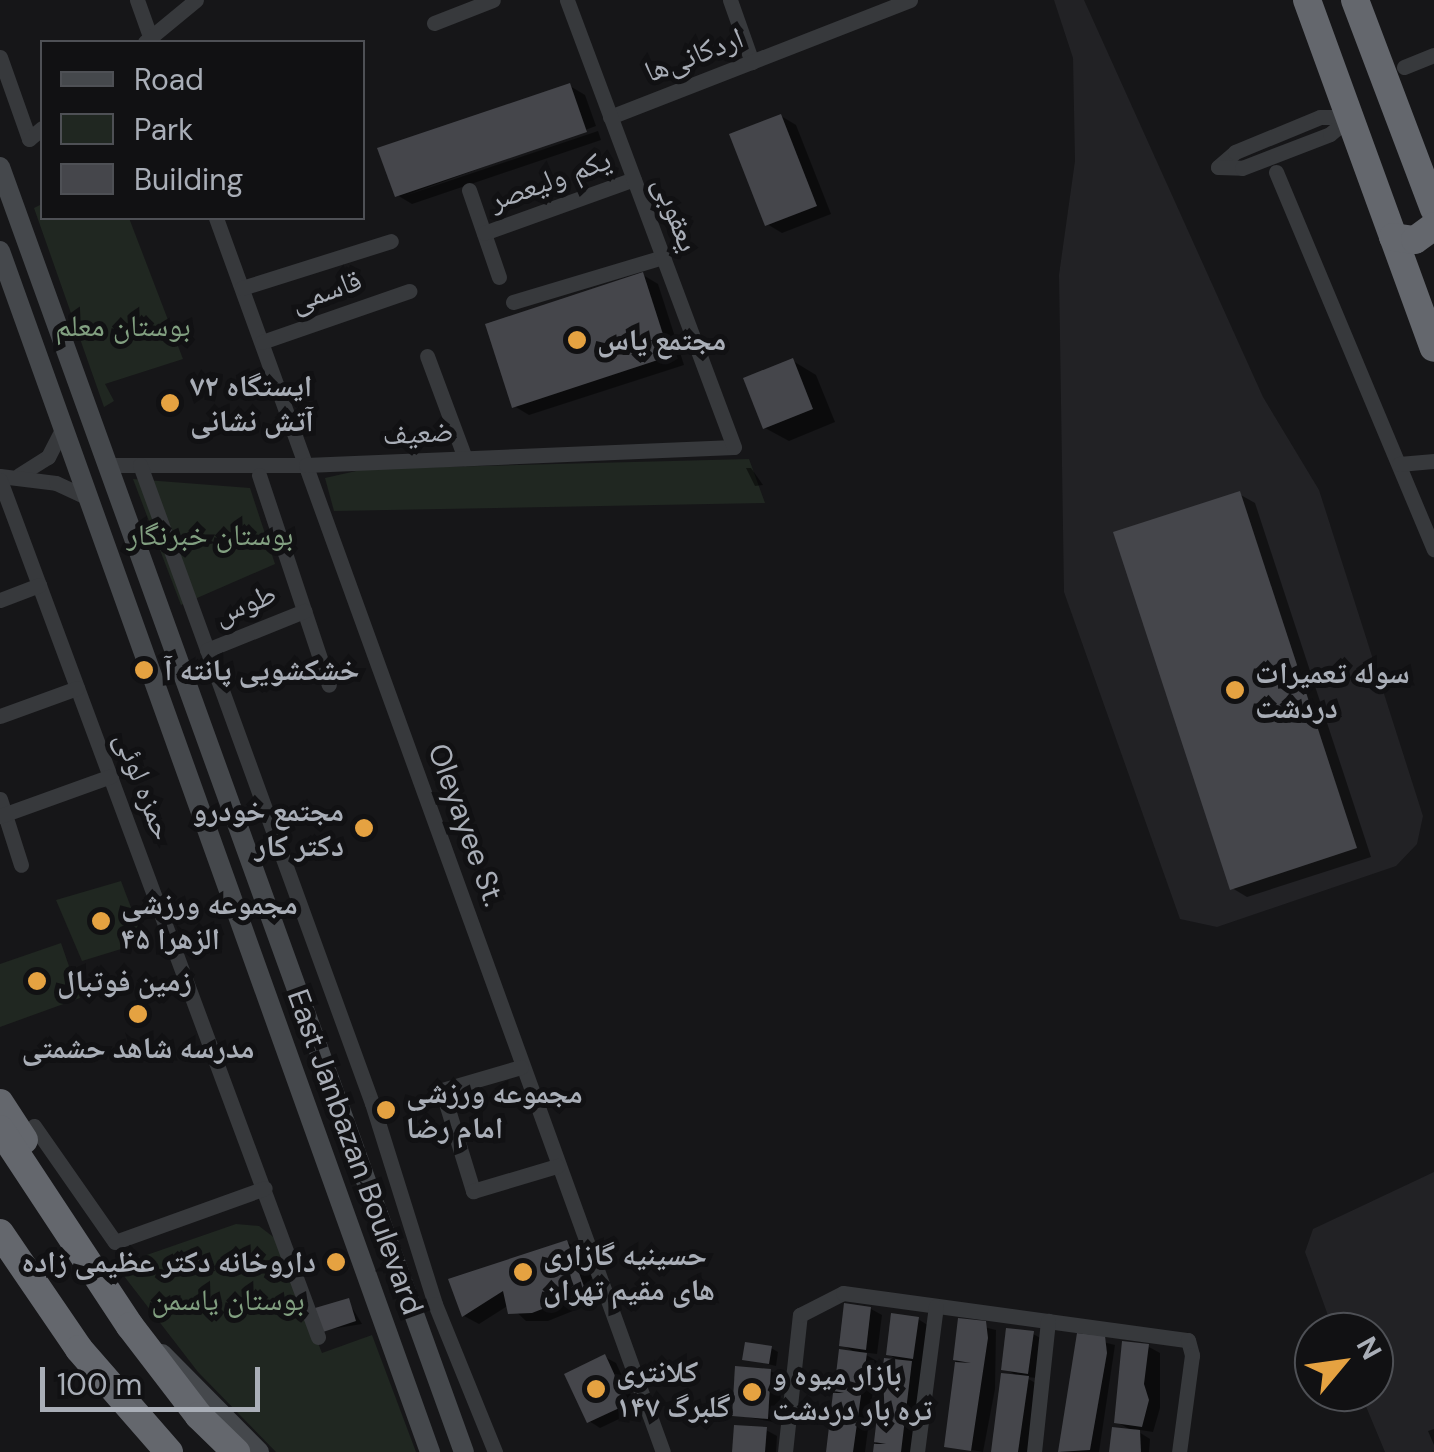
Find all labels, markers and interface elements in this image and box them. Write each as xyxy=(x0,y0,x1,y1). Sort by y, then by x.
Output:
street label: اردکانی‌ها xyxy=(640,20,748,90)
legend xyxy=(40,40,365,220)
text: Road xyxy=(134,60,204,99)
text: Park xyxy=(134,110,193,149)
street label: یکم ولیعصر xyxy=(484,141,616,219)
text: Building xyxy=(134,160,243,199)
street label: یعقوبی xyxy=(645,172,707,256)
street label: قاسمی xyxy=(286,262,366,320)
park label: بوستان معلم xyxy=(55,308,191,344)
place label: مجتمع یاس xyxy=(597,322,726,358)
marker: مجتمع یاس xyxy=(566,329,588,351)
place label: ایستگاه ۷۲ آتش نشانی xyxy=(190,368,314,438)
marker: ایستگاه ۷۲ آتش نشانی xyxy=(159,392,181,414)
street label: ضعیف xyxy=(381,413,455,453)
park label: بوستان خبرنگار xyxy=(126,517,294,553)
street label: طوس xyxy=(208,575,282,633)
place label: خشکشویی پانته آ xyxy=(164,652,360,688)
place label: سوله تعمیرات دردشت xyxy=(1255,655,1410,726)
marker: خشکشویی پانته آ xyxy=(133,659,155,681)
marker: سوله تعمیرات دردشت xyxy=(1224,679,1246,701)
street label: حمزه لوئی xyxy=(107,727,181,845)
street label: Oleyayee St. xyxy=(420,739,512,911)
place label: مجتمع خودرو دکتر کار xyxy=(192,793,344,864)
marker: مجتمع خودرو دکتر کار xyxy=(353,817,375,839)
place label: مجموعه ورزشی الزهرا ۴۵ xyxy=(121,886,298,956)
marker: مجموعه ورزشی الزهرا ۴۵ xyxy=(90,910,112,932)
place label: زمین فوتبال xyxy=(57,963,192,999)
marker: زمین فوتبال xyxy=(26,970,48,992)
street label: East Janbazan Boulevard xyxy=(279,985,431,1319)
marker: مدرسه شاهد حشمتی xyxy=(127,1003,149,1025)
place label: مدرسه شاهد حشمتی xyxy=(21,1030,255,1066)
place label: مجموعه ورزشی امام رضا xyxy=(406,1075,583,1146)
marker: مجموعه ورزشی امام رضا xyxy=(375,1099,397,1121)
place label: حسینیه گازاری های مقیم تهران xyxy=(543,1237,715,1308)
place label: داروخانه دکتر عظیمی زاده xyxy=(22,1244,316,1280)
marker: داروخانه دکتر عظیمی زاده xyxy=(325,1251,347,1273)
marker: حسینیه گازاری های مقیم تهران xyxy=(512,1261,534,1283)
park label: بوستان یاسمن xyxy=(151,1282,305,1318)
north arrow xyxy=(1294,1312,1394,1412)
text: N xyxy=(1348,1330,1390,1366)
scale bar xyxy=(45,1347,265,1409)
place label: کلانتری ۱۴۷ گلبرگ xyxy=(616,1354,730,1424)
place label: بازار میوه و تره بار دردشت xyxy=(772,1357,932,1428)
text: 100 m xyxy=(57,1365,142,1404)
marker: کلانتری ۱۴۷ گلبرگ xyxy=(585,1378,607,1400)
marker: بازار میوه و تره بار دردشت xyxy=(741,1381,763,1403)

